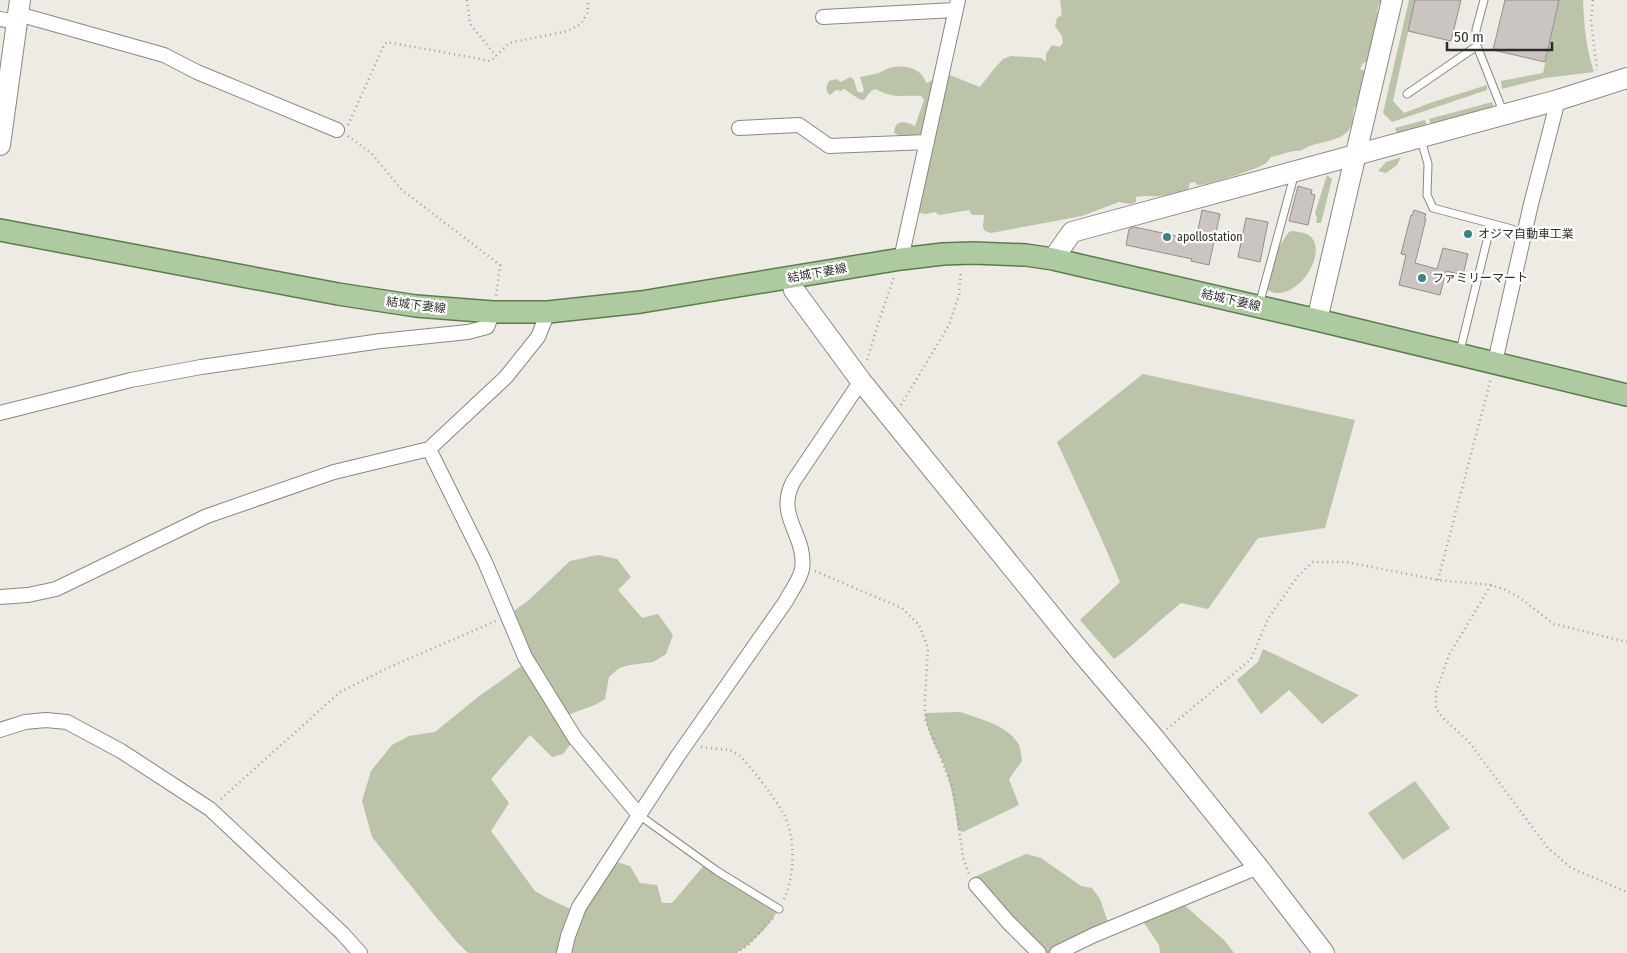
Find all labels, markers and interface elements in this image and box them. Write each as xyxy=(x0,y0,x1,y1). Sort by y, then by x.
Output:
scale bar xyxy=(1447,20,1552,52)
text: 50 m xyxy=(1454,28,1484,46)
place label: オジマ自動車工業 xyxy=(1478,227,1574,241)
marker: オジマ自動車工業 xyxy=(1462,228,1474,240)
place label: apollostation xyxy=(1177,230,1243,244)
marker: apollostation xyxy=(1161,231,1173,243)
street label: 結城下妻線 xyxy=(786,261,848,285)
place label: ファミリーマート xyxy=(1432,271,1528,285)
marker: ファミリーマート xyxy=(1416,272,1428,284)
street label: 結城下妻線 xyxy=(1200,286,1262,314)
street label: 結城下妻線 xyxy=(385,294,447,316)

